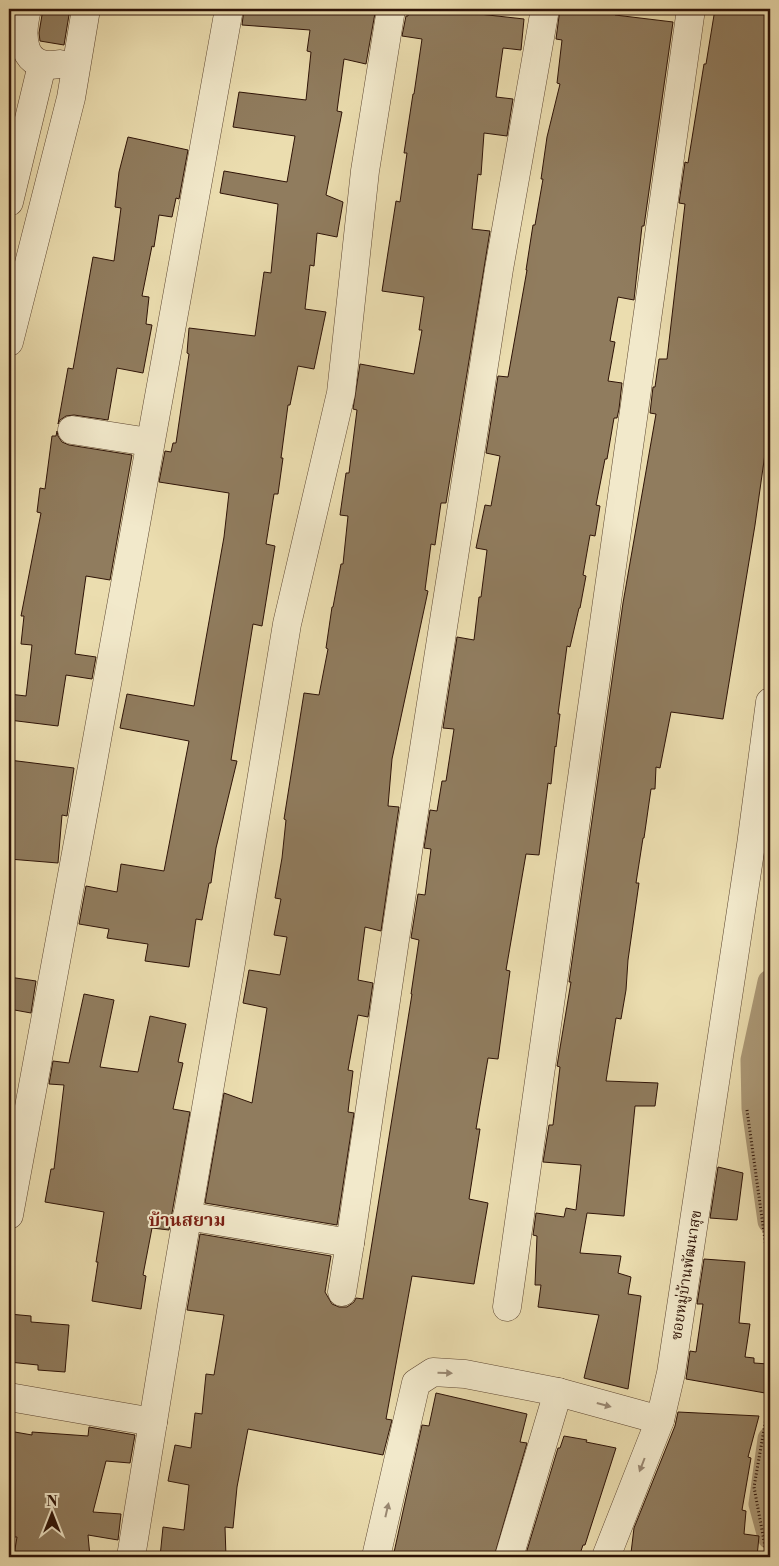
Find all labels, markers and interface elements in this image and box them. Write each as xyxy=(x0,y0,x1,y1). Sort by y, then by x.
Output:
district label: บ้านสยาม xyxy=(148,1209,226,1232)
street label: ซอยหมู่บ้านพัฒนาสุข xyxy=(667,1209,707,1342)
one-way arrow xyxy=(438,1369,454,1377)
one-way arrow xyxy=(597,1401,612,1409)
one-way arrow xyxy=(638,1458,646,1473)
north arrow xyxy=(28,1488,78,1538)
text: N xyxy=(46,1493,58,1511)
one-way arrow xyxy=(383,1502,391,1517)

